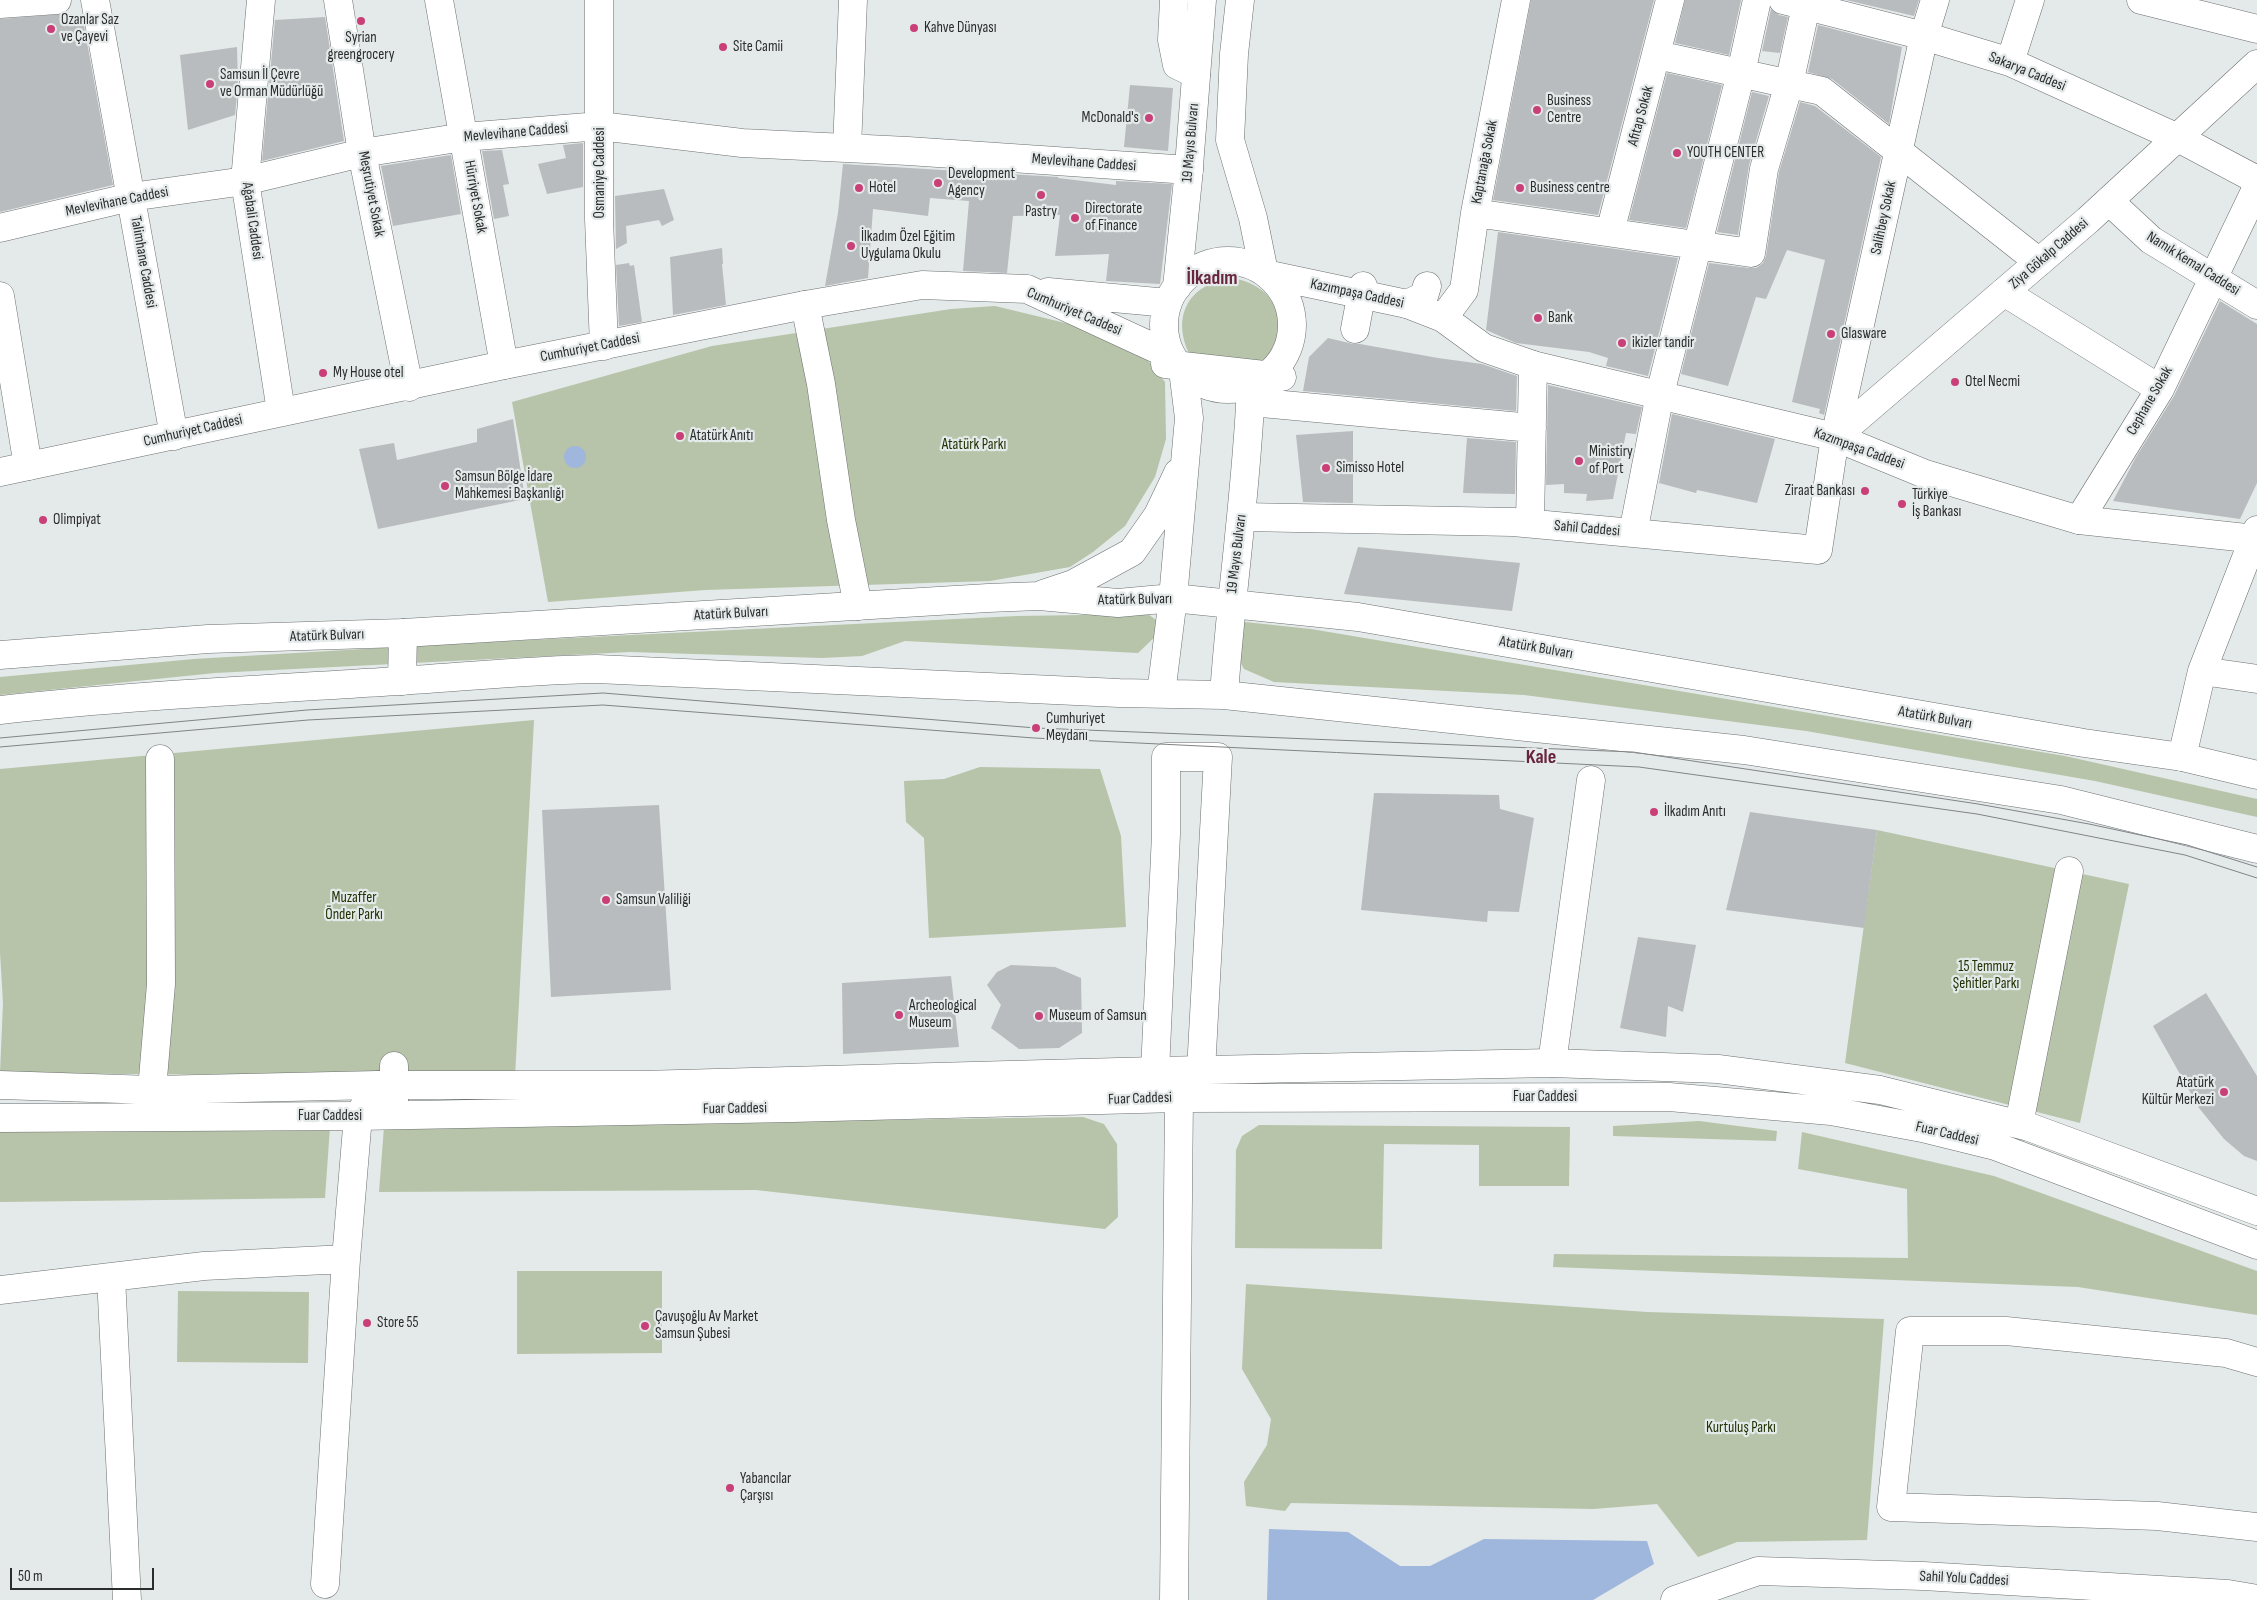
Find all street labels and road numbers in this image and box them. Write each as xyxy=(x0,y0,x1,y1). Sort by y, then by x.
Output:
street label: Sakarya Caddesi xyxy=(1986,48,2068,96)
street label: Afitap Sokak xyxy=(1624,84,1658,148)
street label: 19 Mayıs Bulvarı xyxy=(1179,103,1203,183)
street label: Mevlevihane Caddesi xyxy=(463,119,569,147)
street label: Kaptanağa Sokak xyxy=(1468,119,1502,205)
street label: Osmaniye Caddesi xyxy=(591,128,609,218)
street label: Meşrutiyet Sokak xyxy=(354,150,388,238)
street label: Mevlevihane Caddesi xyxy=(1031,150,1137,176)
street label: Hürriyet Sokak xyxy=(460,159,490,235)
street label: Salihbey Sokak xyxy=(1867,180,1901,256)
street label: Ağabali Caddesi xyxy=(238,181,266,261)
street label: Mevlevihane Caddesi xyxy=(64,183,170,221)
street label: Talimhane Caddesi xyxy=(126,215,160,309)
street label: Ziya Gökalp Caddesi xyxy=(2006,215,2092,293)
street label: Namık Kemal Caddesi xyxy=(2143,228,2243,300)
street label: Kazımpaşa Caddesi xyxy=(1309,275,1405,313)
street label: Cumhuriyet Caddesi xyxy=(1024,284,1124,340)
street label: Cumhuriyet Caddesi xyxy=(539,330,641,366)
street label: Cephane Sokak xyxy=(2123,363,2177,439)
street label: Cumhuriyet Caddesi xyxy=(142,411,244,451)
street label: Kazımpaşa Caddesi xyxy=(1811,424,1907,474)
street label: 19 Mayıs Bulvarı xyxy=(1223,514,1251,594)
street label: Sahil Caddesi xyxy=(1553,517,1621,541)
street label: Atatürk Bulvarı xyxy=(1098,590,1172,610)
street label: Atatürk Bulvarı xyxy=(693,603,769,625)
street label: Atatürk Bulvarı xyxy=(290,626,364,646)
street label: Atatürk Bulvarı xyxy=(1498,633,1574,663)
street label: Atatürk Bulvarı xyxy=(1897,703,1973,733)
street label: Fuar Caddesi xyxy=(1513,1088,1577,1106)
street label: Fuar Caddesi xyxy=(1108,1089,1172,1109)
street label: Fuar Caddesi xyxy=(703,1099,767,1119)
street label: Fuar Caddesi xyxy=(298,1107,362,1125)
street label: Fuar Caddesi xyxy=(1914,1118,1980,1150)
street label: Sahil Yolu Caddesi xyxy=(1919,1568,2009,1590)

